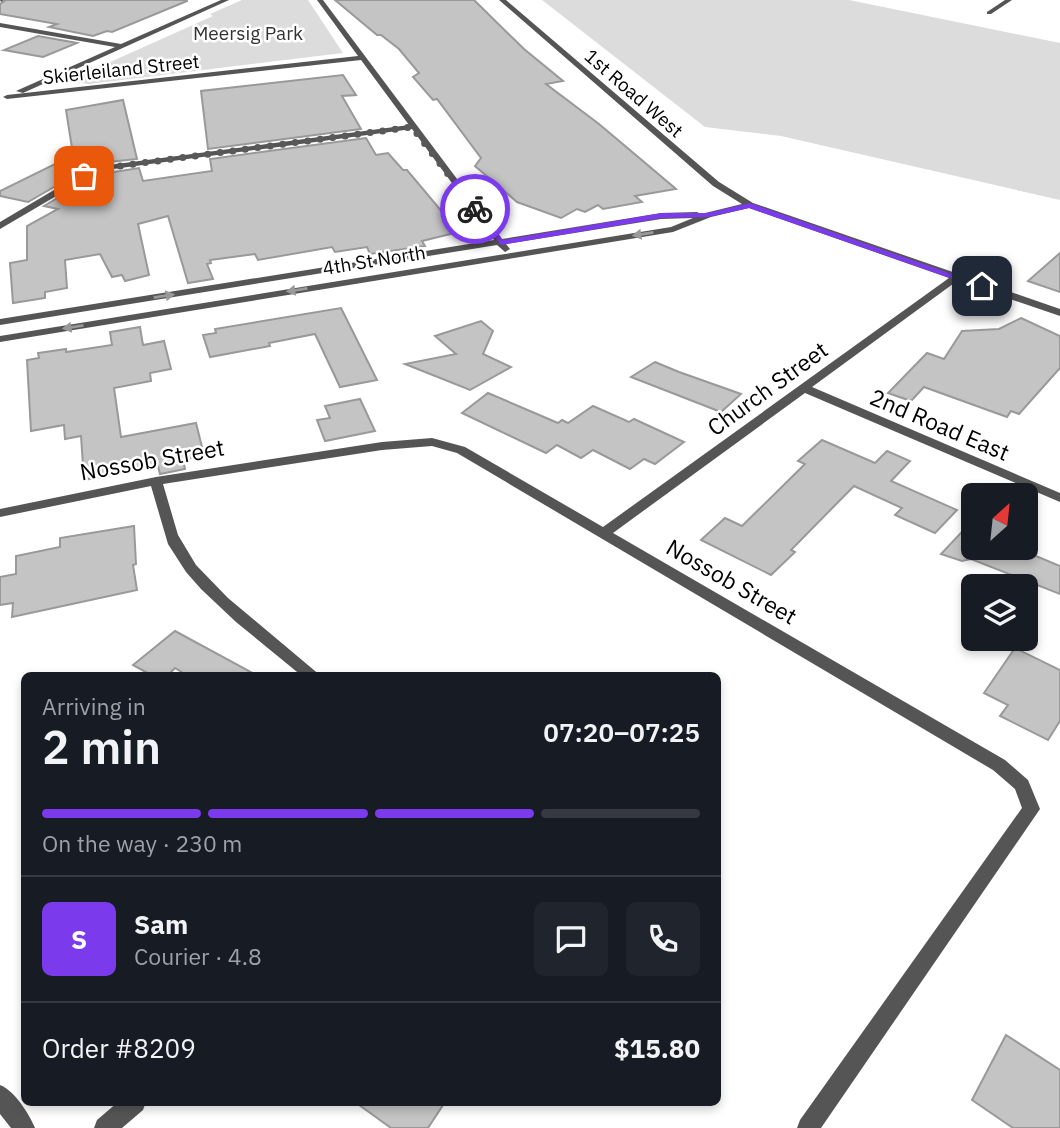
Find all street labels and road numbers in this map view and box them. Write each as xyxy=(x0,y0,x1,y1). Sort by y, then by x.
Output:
street label: 1st Road West xyxy=(580,44,688,142)
street label: Skierleiland Street xyxy=(42,49,200,89)
street label: 4th St North xyxy=(321,240,427,280)
street label: Church Street xyxy=(701,334,833,442)
street label: 2nd Road East xyxy=(866,381,1014,467)
street label: Nossob Street xyxy=(77,432,227,486)
street label: Nossob Street xyxy=(661,531,803,631)

